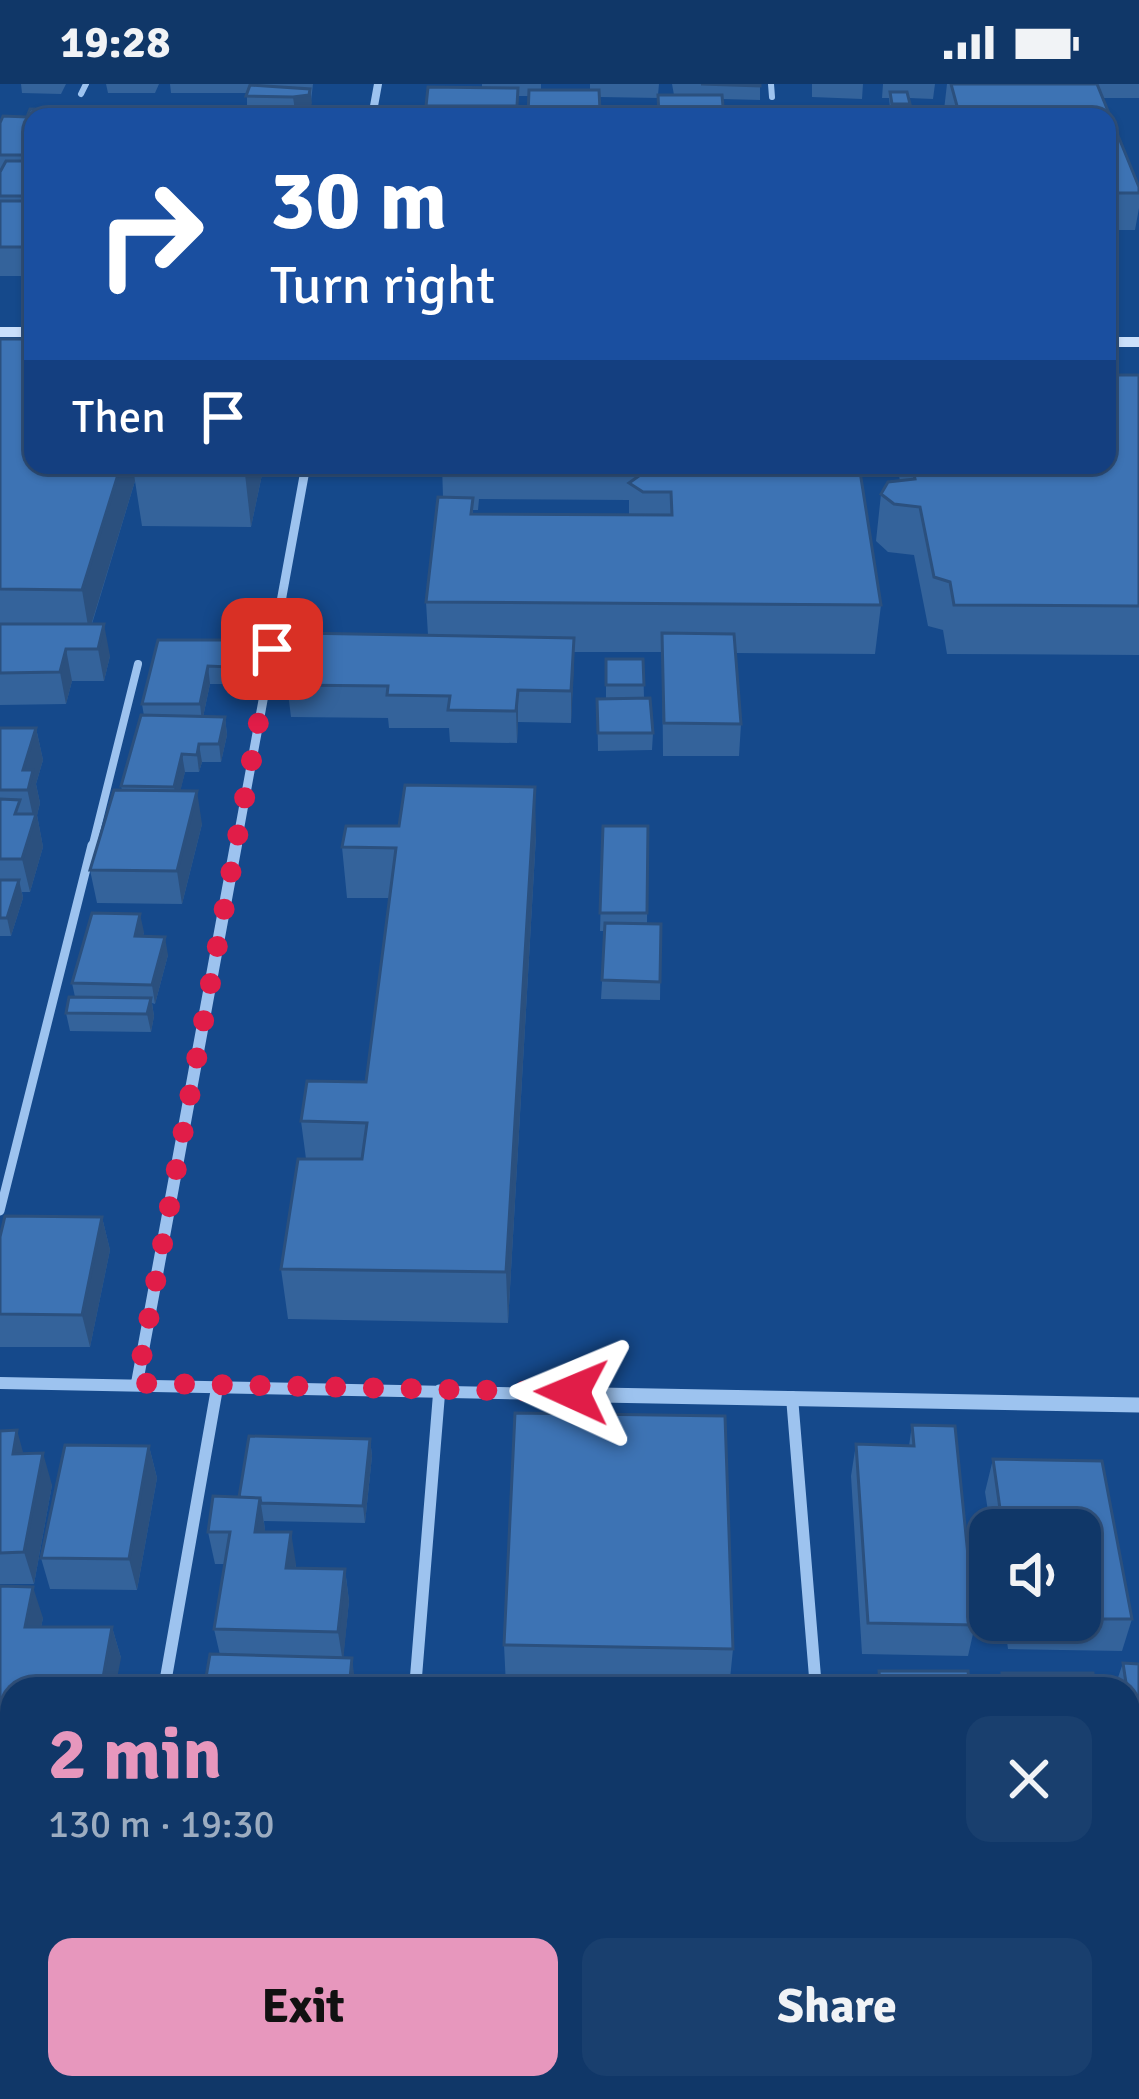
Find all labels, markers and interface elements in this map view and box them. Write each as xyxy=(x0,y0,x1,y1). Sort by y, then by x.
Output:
text: 19:28 xyxy=(60,15,170,70)
text: 30 m xyxy=(270,149,447,253)
icon: right xyxy=(72,156,228,312)
text: Turn right xyxy=(270,252,495,319)
icon: arrive xyxy=(190,384,256,450)
text: Then xyxy=(72,390,166,445)
pin xyxy=(221,598,323,700)
icon: arrive xyxy=(239,616,305,682)
position arrow xyxy=(509,1329,635,1455)
map controls xyxy=(969,1509,1101,1641)
button: sound xyxy=(969,1509,1101,1641)
text: 2 min xyxy=(48,1710,222,1799)
button: close xyxy=(966,1716,1092,1842)
text: 130 m · 19:30 xyxy=(48,1800,275,1848)
button: Exit xyxy=(48,1938,558,2076)
button: Share xyxy=(582,1938,1092,2076)

